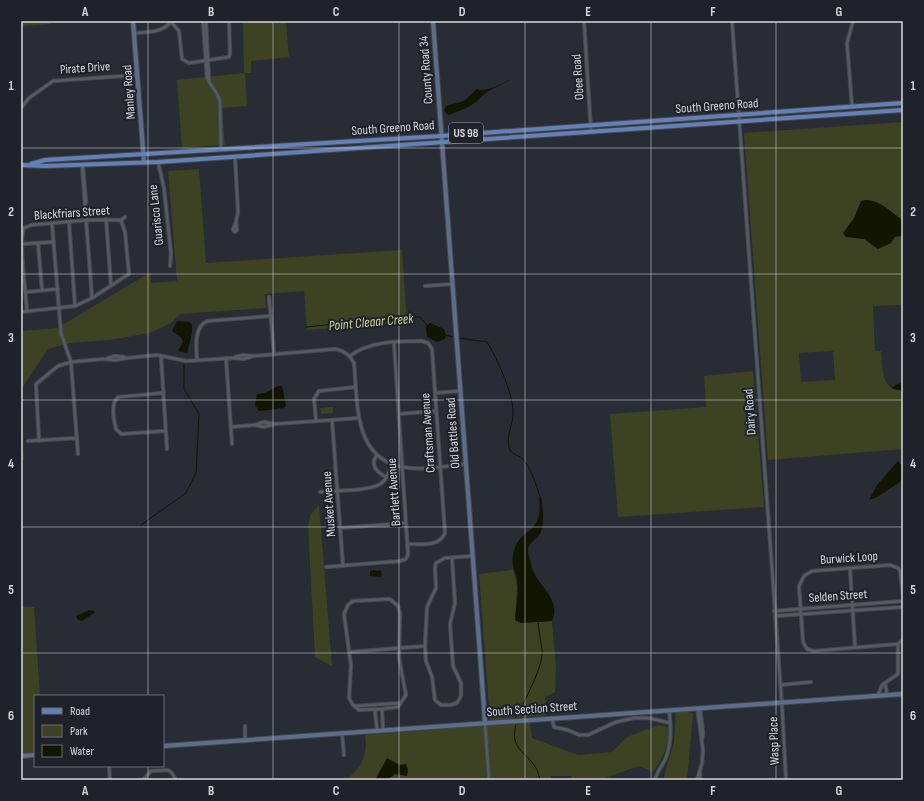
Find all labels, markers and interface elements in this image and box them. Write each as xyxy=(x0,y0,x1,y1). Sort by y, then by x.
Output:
text: A xyxy=(81,4,89,20)
text: B xyxy=(208,4,214,20)
text: C xyxy=(333,4,340,20)
text: D xyxy=(459,4,466,20)
text: E xyxy=(585,4,591,20)
text: F xyxy=(710,4,716,20)
text: G xyxy=(836,4,843,20)
street label: County Road 34 xyxy=(416,35,436,105)
street label: Obee Road xyxy=(568,54,588,100)
street label: Pirate Drive xyxy=(59,58,111,78)
street label: Manley Road xyxy=(119,64,139,120)
text: 1 xyxy=(8,78,14,94)
text: 1 xyxy=(910,78,916,94)
street label: South Greeno Road xyxy=(675,95,759,117)
street label: South Greeno Road xyxy=(351,117,435,139)
road number: US 98 xyxy=(449,123,483,143)
street label: Guarisco Lane xyxy=(145,184,167,246)
street label: Blackfriars Street xyxy=(34,202,110,224)
text: 2 xyxy=(8,204,14,220)
text: 2 xyxy=(910,204,916,220)
water label: Point Cleaar Creek xyxy=(328,310,415,334)
text: 3 xyxy=(8,330,14,346)
text: 3 xyxy=(910,330,916,346)
street label: Dairy Road xyxy=(740,388,760,436)
street label: Craftsman Avenue xyxy=(417,393,439,473)
street label: Old Battles Road xyxy=(443,397,463,469)
text: 4 xyxy=(8,456,14,472)
text: 4 xyxy=(910,456,916,472)
street label: Bartlett Avenue xyxy=(384,457,404,527)
street label: Musket Avenue xyxy=(319,471,339,537)
street label: Burwick Loop xyxy=(820,548,878,568)
text: 5 xyxy=(8,582,14,598)
text: 5 xyxy=(910,582,916,598)
street label: Selden Street xyxy=(808,586,868,606)
legend xyxy=(34,695,164,767)
street label: South Section Street xyxy=(486,698,578,720)
text: Road xyxy=(70,704,90,719)
text: 6 xyxy=(8,708,14,724)
text: 6 xyxy=(910,708,916,724)
street label: Wasp Place xyxy=(765,716,783,766)
text: Park xyxy=(70,724,88,739)
text: Water xyxy=(70,744,94,759)
text: A xyxy=(81,783,89,799)
text: B xyxy=(208,783,214,799)
text: C xyxy=(333,783,340,799)
text: D xyxy=(459,783,466,799)
text: E xyxy=(585,783,591,799)
text: F xyxy=(710,783,716,799)
text: G xyxy=(836,783,843,799)

